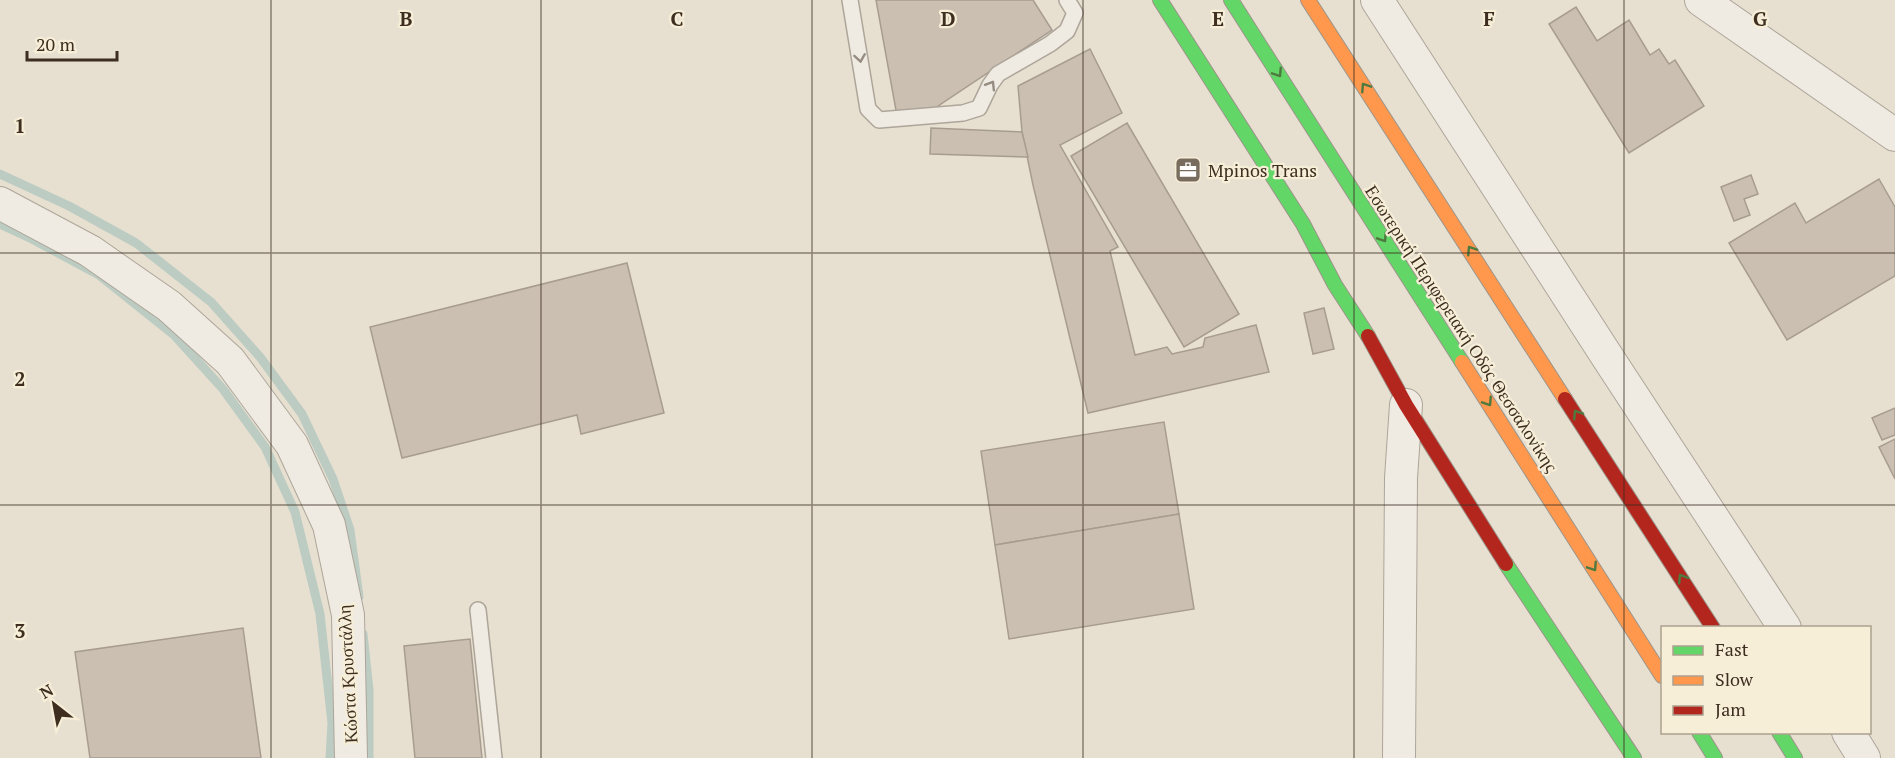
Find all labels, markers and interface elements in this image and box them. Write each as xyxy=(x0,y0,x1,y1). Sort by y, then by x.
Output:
text: B xyxy=(400,5,413,32)
text: C xyxy=(670,5,684,32)
text: D xyxy=(941,5,955,32)
text: E xyxy=(1212,5,1224,32)
text: F xyxy=(1483,5,1495,32)
text: G xyxy=(1753,5,1767,32)
scale bar xyxy=(27,24,117,62)
text: 20 m xyxy=(36,32,76,56)
one-way arrow xyxy=(853,53,865,62)
one-way arrow xyxy=(1270,67,1281,78)
one-way arrow xyxy=(984,81,996,91)
one-way arrow xyxy=(1361,82,1372,93)
text: 1 xyxy=(14,112,26,139)
office icon: Mpinos Trans xyxy=(1173,155,1203,185)
place label: Mpinos Trans xyxy=(1208,158,1317,182)
street label: Εσωτερική Περιφερειακή Οδός Θεσσαλονίκης xyxy=(1360,180,1564,476)
one-way arrow xyxy=(1375,232,1387,242)
one-way arrow xyxy=(1467,246,1478,257)
text: 2 xyxy=(14,365,26,392)
one-way arrow xyxy=(1480,396,1492,406)
one-way arrow xyxy=(1572,410,1584,420)
one-way arrow xyxy=(1585,560,1596,571)
one-way arrow xyxy=(1678,574,1690,584)
street label: Κώστα Κρυστάλλη xyxy=(331,604,363,744)
text: 3 xyxy=(14,617,26,644)
legend xyxy=(1661,626,1871,734)
text: Fast xyxy=(1715,637,1749,661)
text: Slow xyxy=(1715,667,1754,691)
north arrow xyxy=(24,674,84,734)
text: N xyxy=(35,679,57,704)
text: Jam xyxy=(1715,697,1746,721)

